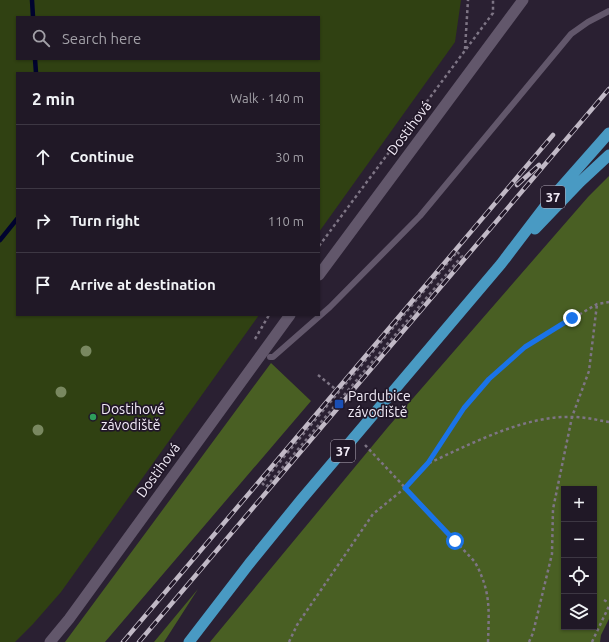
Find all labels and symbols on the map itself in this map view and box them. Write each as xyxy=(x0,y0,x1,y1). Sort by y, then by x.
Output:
street label: Dostihová xyxy=(384,98,434,158)
road number: 37 xyxy=(541,186,565,208)
route end xyxy=(563,309,581,327)
place label: Pardubice závodiště xyxy=(348,388,411,420)
marker: Pardubice závodiště xyxy=(333,398,345,410)
place label: Dostihové závodiště xyxy=(101,401,165,433)
marker: Dostihové závodiště xyxy=(88,412,98,422)
street label: Dostihová xyxy=(133,440,183,500)
road number: 37 xyxy=(331,440,355,462)
route start xyxy=(446,532,464,550)

